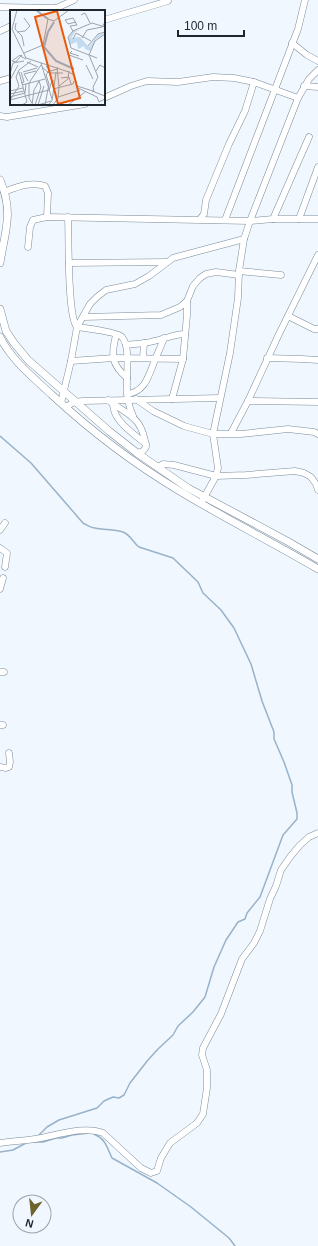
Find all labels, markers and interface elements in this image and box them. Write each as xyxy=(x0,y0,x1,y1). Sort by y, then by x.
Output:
inset map xyxy=(10,10,105,105)
scale bar xyxy=(178,12,244,38)
text: 100 m xyxy=(184,19,217,33)
north arrow xyxy=(12,1194,52,1234)
text: N xyxy=(24,1217,35,1230)

